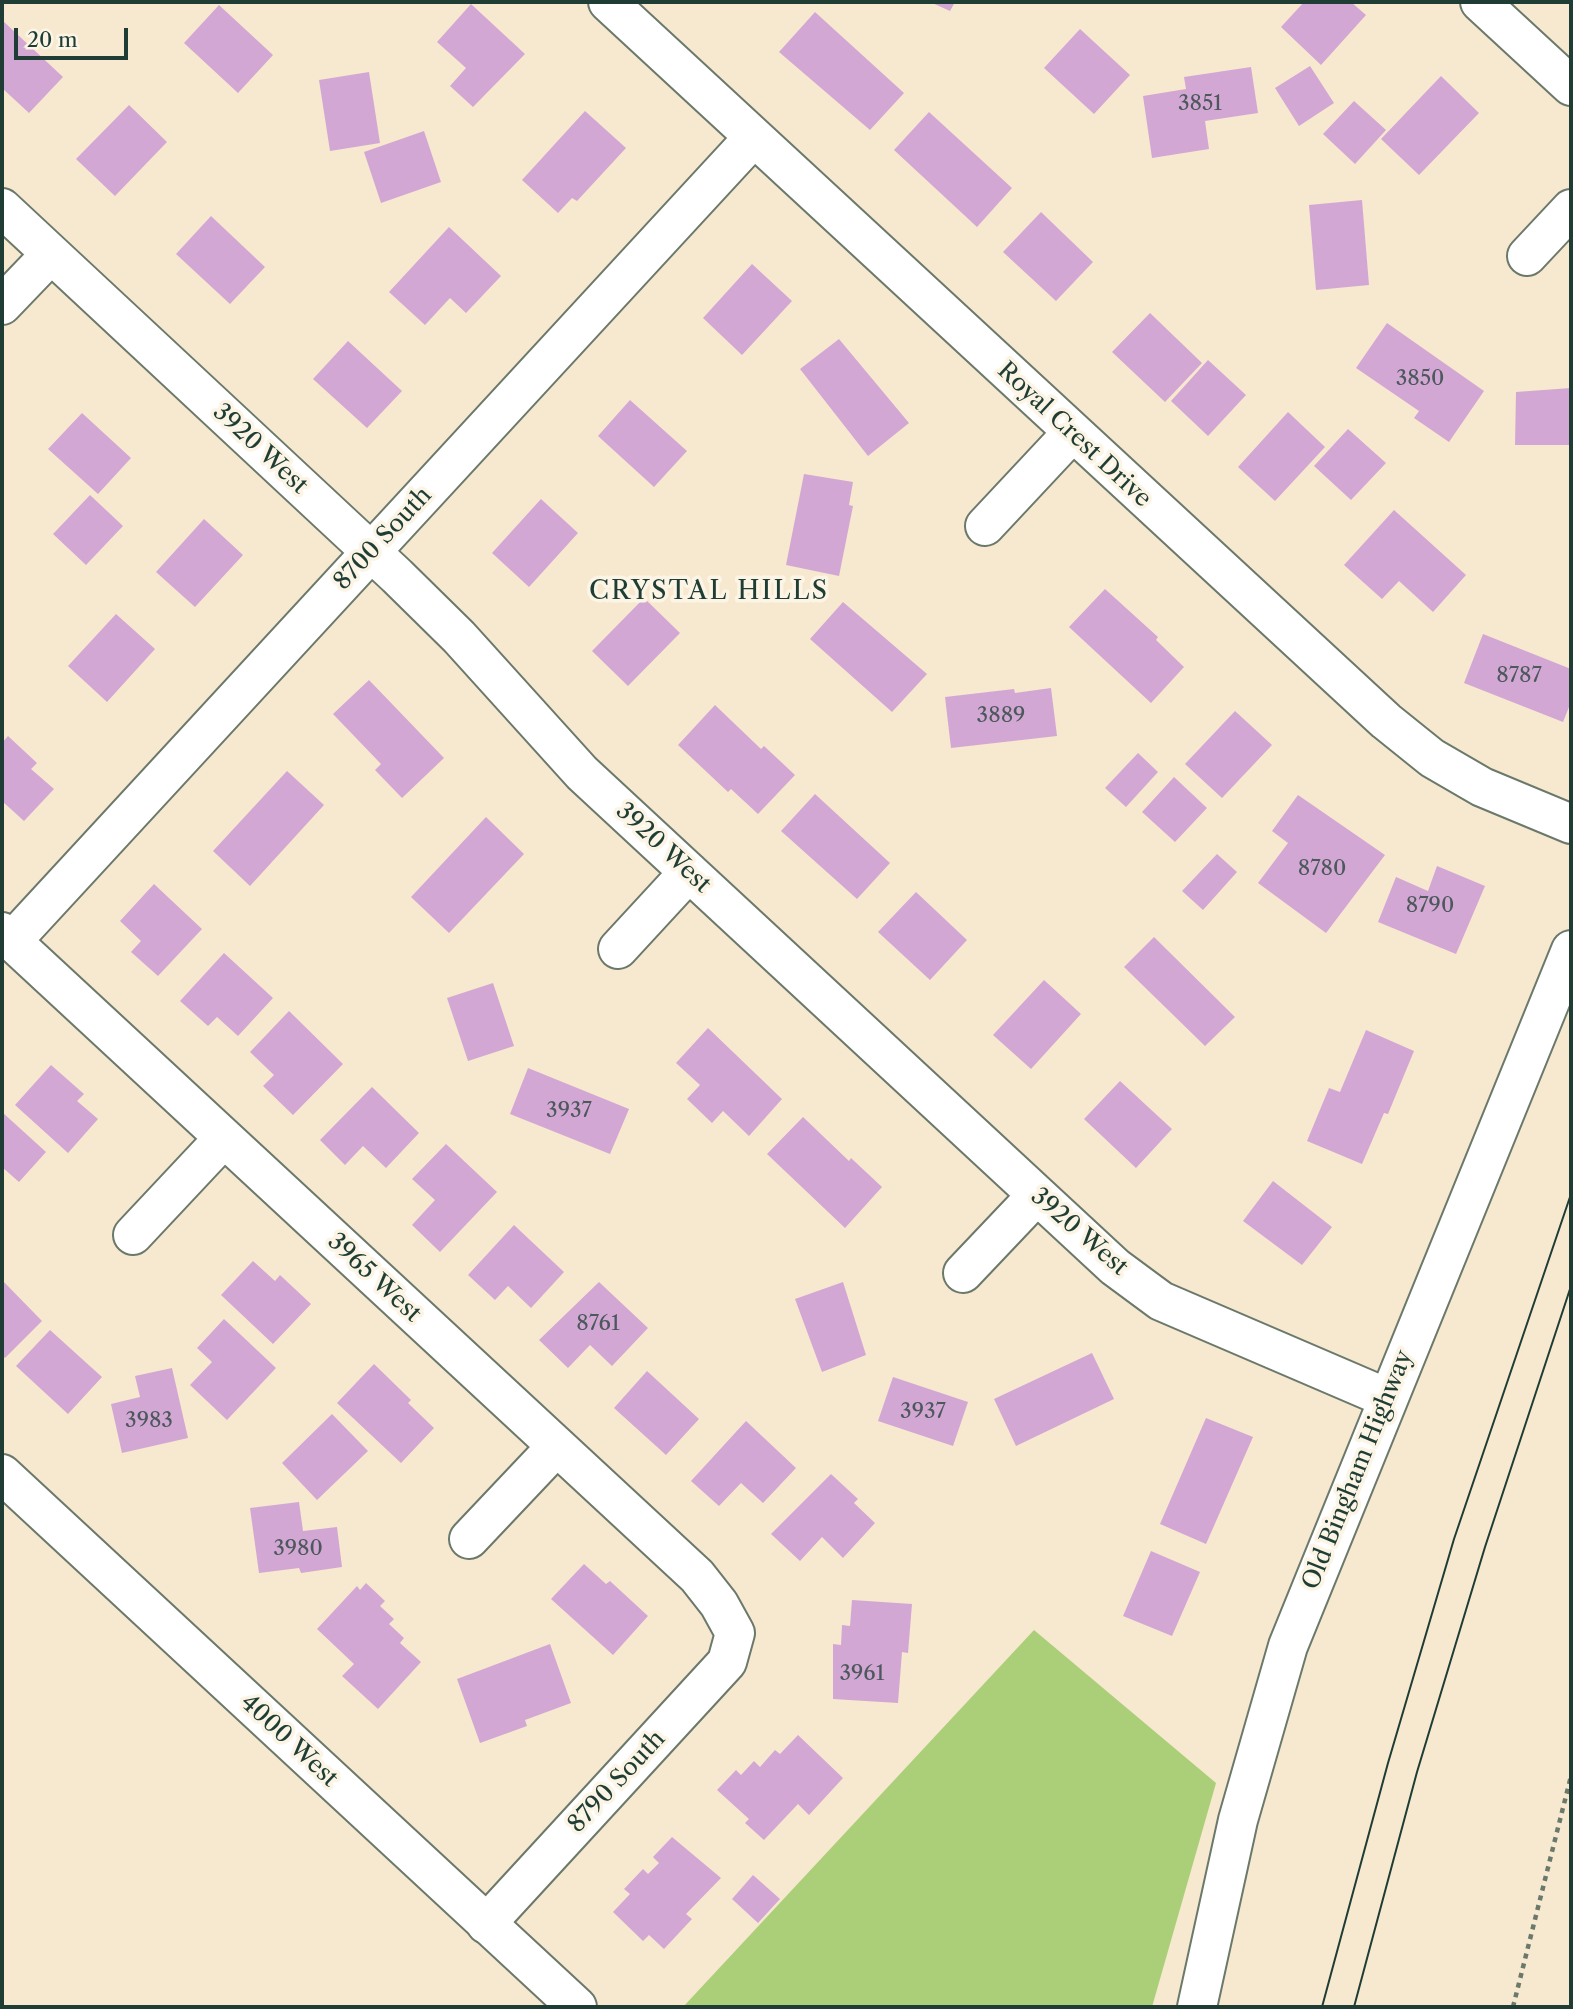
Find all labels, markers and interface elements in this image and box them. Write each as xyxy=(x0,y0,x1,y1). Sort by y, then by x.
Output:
scale bar xyxy=(18,14,131,58)
text: 20 m xyxy=(27,27,78,52)
house number: 3851 xyxy=(1178,91,1222,117)
street label: Royal Crest Drive xyxy=(991,356,1157,514)
house number: 3850 xyxy=(1396,366,1444,392)
street label: 3920 West xyxy=(207,398,313,500)
street label: 8700 South xyxy=(328,482,438,596)
district label: CRYSTAL HILLS xyxy=(591,575,827,607)
house number: 8787 xyxy=(1496,663,1542,689)
house number: 3889 xyxy=(977,703,1025,729)
street label: 3920 West xyxy=(610,797,716,899)
house number: 8780 xyxy=(1298,856,1346,882)
house number: 8790 xyxy=(1406,893,1454,919)
house number: 3937 xyxy=(546,1098,592,1124)
street label: 3920 West xyxy=(1025,1182,1133,1282)
street label: 3965 West xyxy=(321,1227,427,1329)
house number: 8761 xyxy=(576,1311,620,1337)
street label: Old Bingham Highway xyxy=(1297,1346,1419,1594)
house number: 3937 xyxy=(900,1399,946,1425)
house number: 3983 xyxy=(125,1408,173,1434)
house number: 3980 xyxy=(273,1536,323,1562)
house number: 3961 xyxy=(840,1661,884,1687)
street label: 4000 West xyxy=(234,1689,344,1793)
street label: 8790 South xyxy=(562,1725,672,1839)

